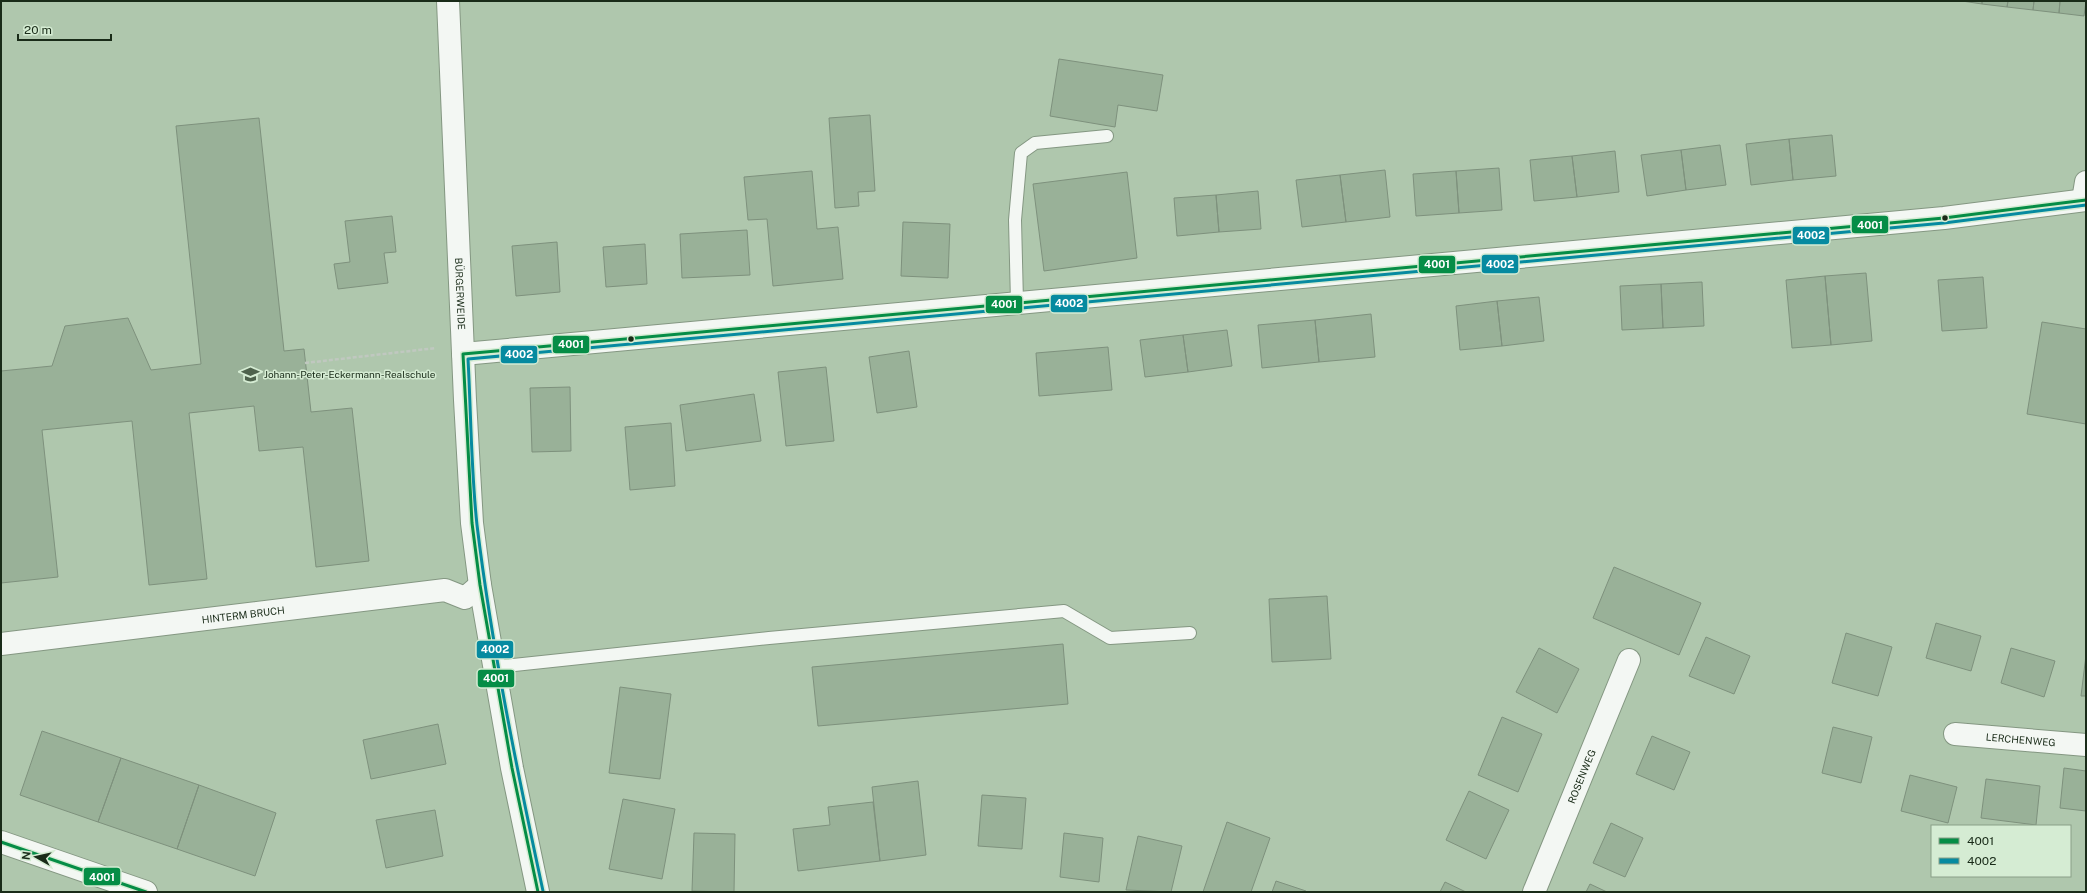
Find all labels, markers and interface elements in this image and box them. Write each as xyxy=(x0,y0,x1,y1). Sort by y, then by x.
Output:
scale bar xyxy=(18,16,111,42)
text: 20 m xyxy=(24,23,52,37)
unlabelled marker xyxy=(1940,213,1950,223)
line badge: 4001 xyxy=(1851,215,1889,234)
text: 4001 xyxy=(1857,219,1883,231)
line badge: 4002 xyxy=(1792,226,1830,245)
text: 4002 xyxy=(1797,229,1825,241)
line badge: 4002 xyxy=(1481,254,1519,274)
line badge: 4001 xyxy=(1418,255,1456,274)
street label: BÜRGERWEIDE xyxy=(453,257,468,330)
text: 4001 xyxy=(1424,258,1450,270)
text: 4002 xyxy=(1486,258,1514,270)
line badge: 4002 xyxy=(1050,294,1088,313)
line badge: 4001 xyxy=(985,295,1023,314)
text: 4002 xyxy=(1055,297,1083,309)
text: 4001 xyxy=(991,298,1017,310)
unlabelled marker xyxy=(626,334,636,344)
line badge: 4001 xyxy=(552,335,590,354)
text: 4001 xyxy=(558,338,584,350)
line badge: 4002 xyxy=(500,345,538,364)
text: 4002 xyxy=(505,348,533,360)
school or university icon: Johann-Peter-Eckermann-Realschule xyxy=(241,364,261,384)
place label: Johann-Peter-Eckermann-Realschule xyxy=(264,368,436,380)
street label: HINTERM BRUCH xyxy=(201,604,285,626)
line badge: 4002 xyxy=(476,640,514,659)
text: 4002 xyxy=(481,643,509,655)
line badge: 4001 xyxy=(477,669,515,688)
text: 4001 xyxy=(483,672,509,684)
street label: LERCHENWEG xyxy=(1985,731,2056,748)
street label: ROSENWEG xyxy=(1565,747,1598,805)
legend xyxy=(1931,825,2071,877)
text: 4001 xyxy=(1967,834,1994,848)
north arrow xyxy=(16,837,56,877)
text: N xyxy=(20,851,33,861)
text: 4002 xyxy=(1967,854,1996,868)
line badge: 4001 xyxy=(83,867,121,886)
text: 4001 xyxy=(89,871,115,883)

